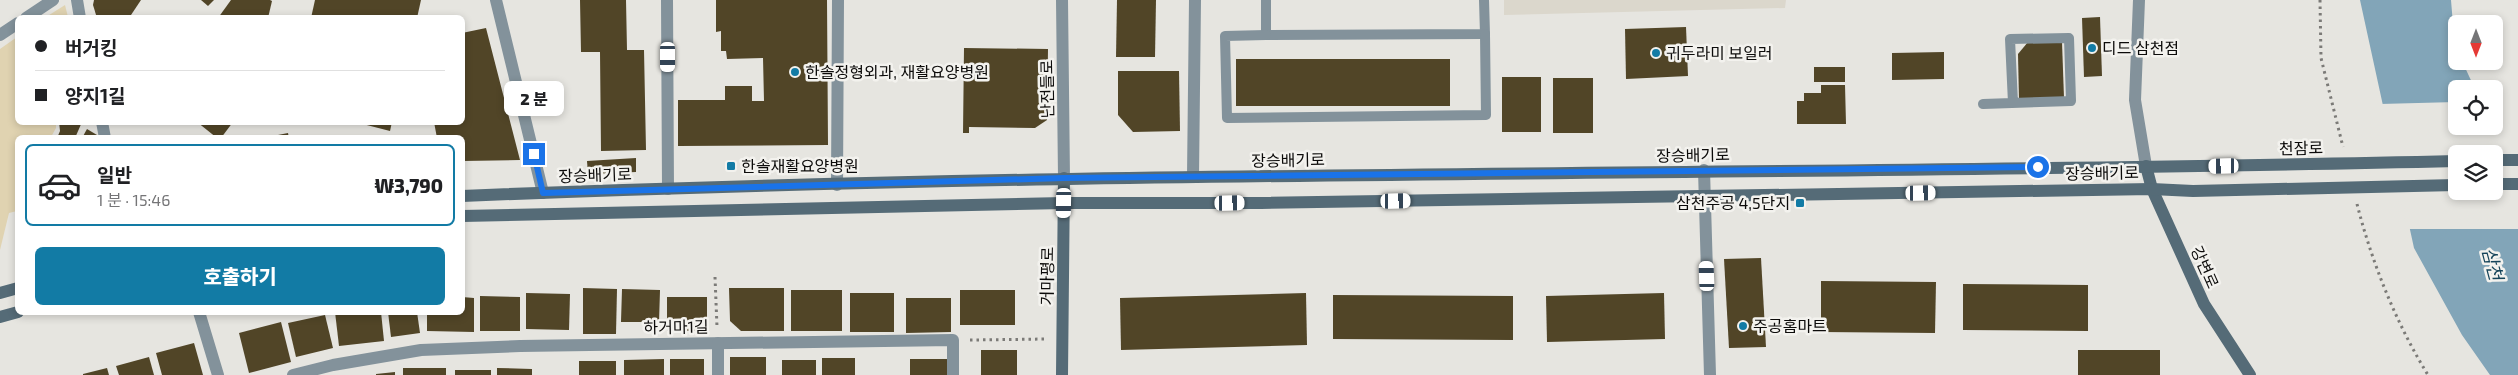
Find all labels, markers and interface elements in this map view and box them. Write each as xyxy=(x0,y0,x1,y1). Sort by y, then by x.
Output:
north arrow xyxy=(2448,15,2502,70)
map controls xyxy=(2448,15,2503,200)
text: 버거킹 xyxy=(65,36,117,59)
place label: 디드 삼천점 xyxy=(2102,38,2179,57)
car xyxy=(660,42,675,72)
marker: 디드 삼천점 xyxy=(2086,42,2098,54)
place label: 귀두라미 보일러 xyxy=(1666,43,1773,62)
marker: 귀두라미 보일러 xyxy=(1650,47,1662,59)
street label: 난전들로 xyxy=(1036,59,1057,119)
place label: 한솔정형외과, 재활요양병원 xyxy=(805,62,989,81)
marker: 한솔정형외과, 재활요양병원 xyxy=(789,66,801,78)
button: locate xyxy=(2448,80,2503,135)
callout: 2 분 xyxy=(504,82,564,116)
text: 양지1길 xyxy=(65,84,126,107)
text: 2 분 xyxy=(520,89,548,108)
street label: 천잠로 xyxy=(2279,138,2324,157)
route end xyxy=(523,143,545,165)
street label: 장승배기로 xyxy=(1656,144,1730,165)
button: layers xyxy=(2448,145,2503,200)
street label: 장승배기로 xyxy=(1251,149,1325,170)
place label: 한솔재활요양병원 xyxy=(741,156,859,175)
route start xyxy=(2027,156,2049,178)
car xyxy=(2208,158,2239,174)
marker: 한솔재활요양병원 xyxy=(725,160,737,172)
street label: 장승배기로 xyxy=(2065,162,2139,183)
icon: car xyxy=(37,163,82,208)
text: 일반 xyxy=(97,163,132,186)
street label: 장승배기로 xyxy=(558,164,632,185)
text: ₩3,790 xyxy=(375,174,443,197)
car xyxy=(1905,185,1936,201)
car xyxy=(1056,188,1071,218)
text: 1 분 · 15:46 xyxy=(97,190,170,209)
car xyxy=(1380,193,1411,209)
place label: 삼천주공 4,5단지 xyxy=(1676,193,1790,212)
car xyxy=(1214,195,1245,211)
marker: 삼천주공 4,5단지 xyxy=(1794,197,1806,209)
street label: 강변로 xyxy=(2188,243,2223,291)
water label: 삼천 xyxy=(2478,245,2509,285)
street label: 거마평로 xyxy=(1036,246,1057,306)
button: 호출하기 xyxy=(35,247,445,305)
car xyxy=(1698,261,1715,291)
street label: 하거마1길 xyxy=(643,316,709,337)
place label: 주공홈마트 xyxy=(1753,316,1827,335)
marker: 주공홈마트 xyxy=(1737,320,1749,332)

